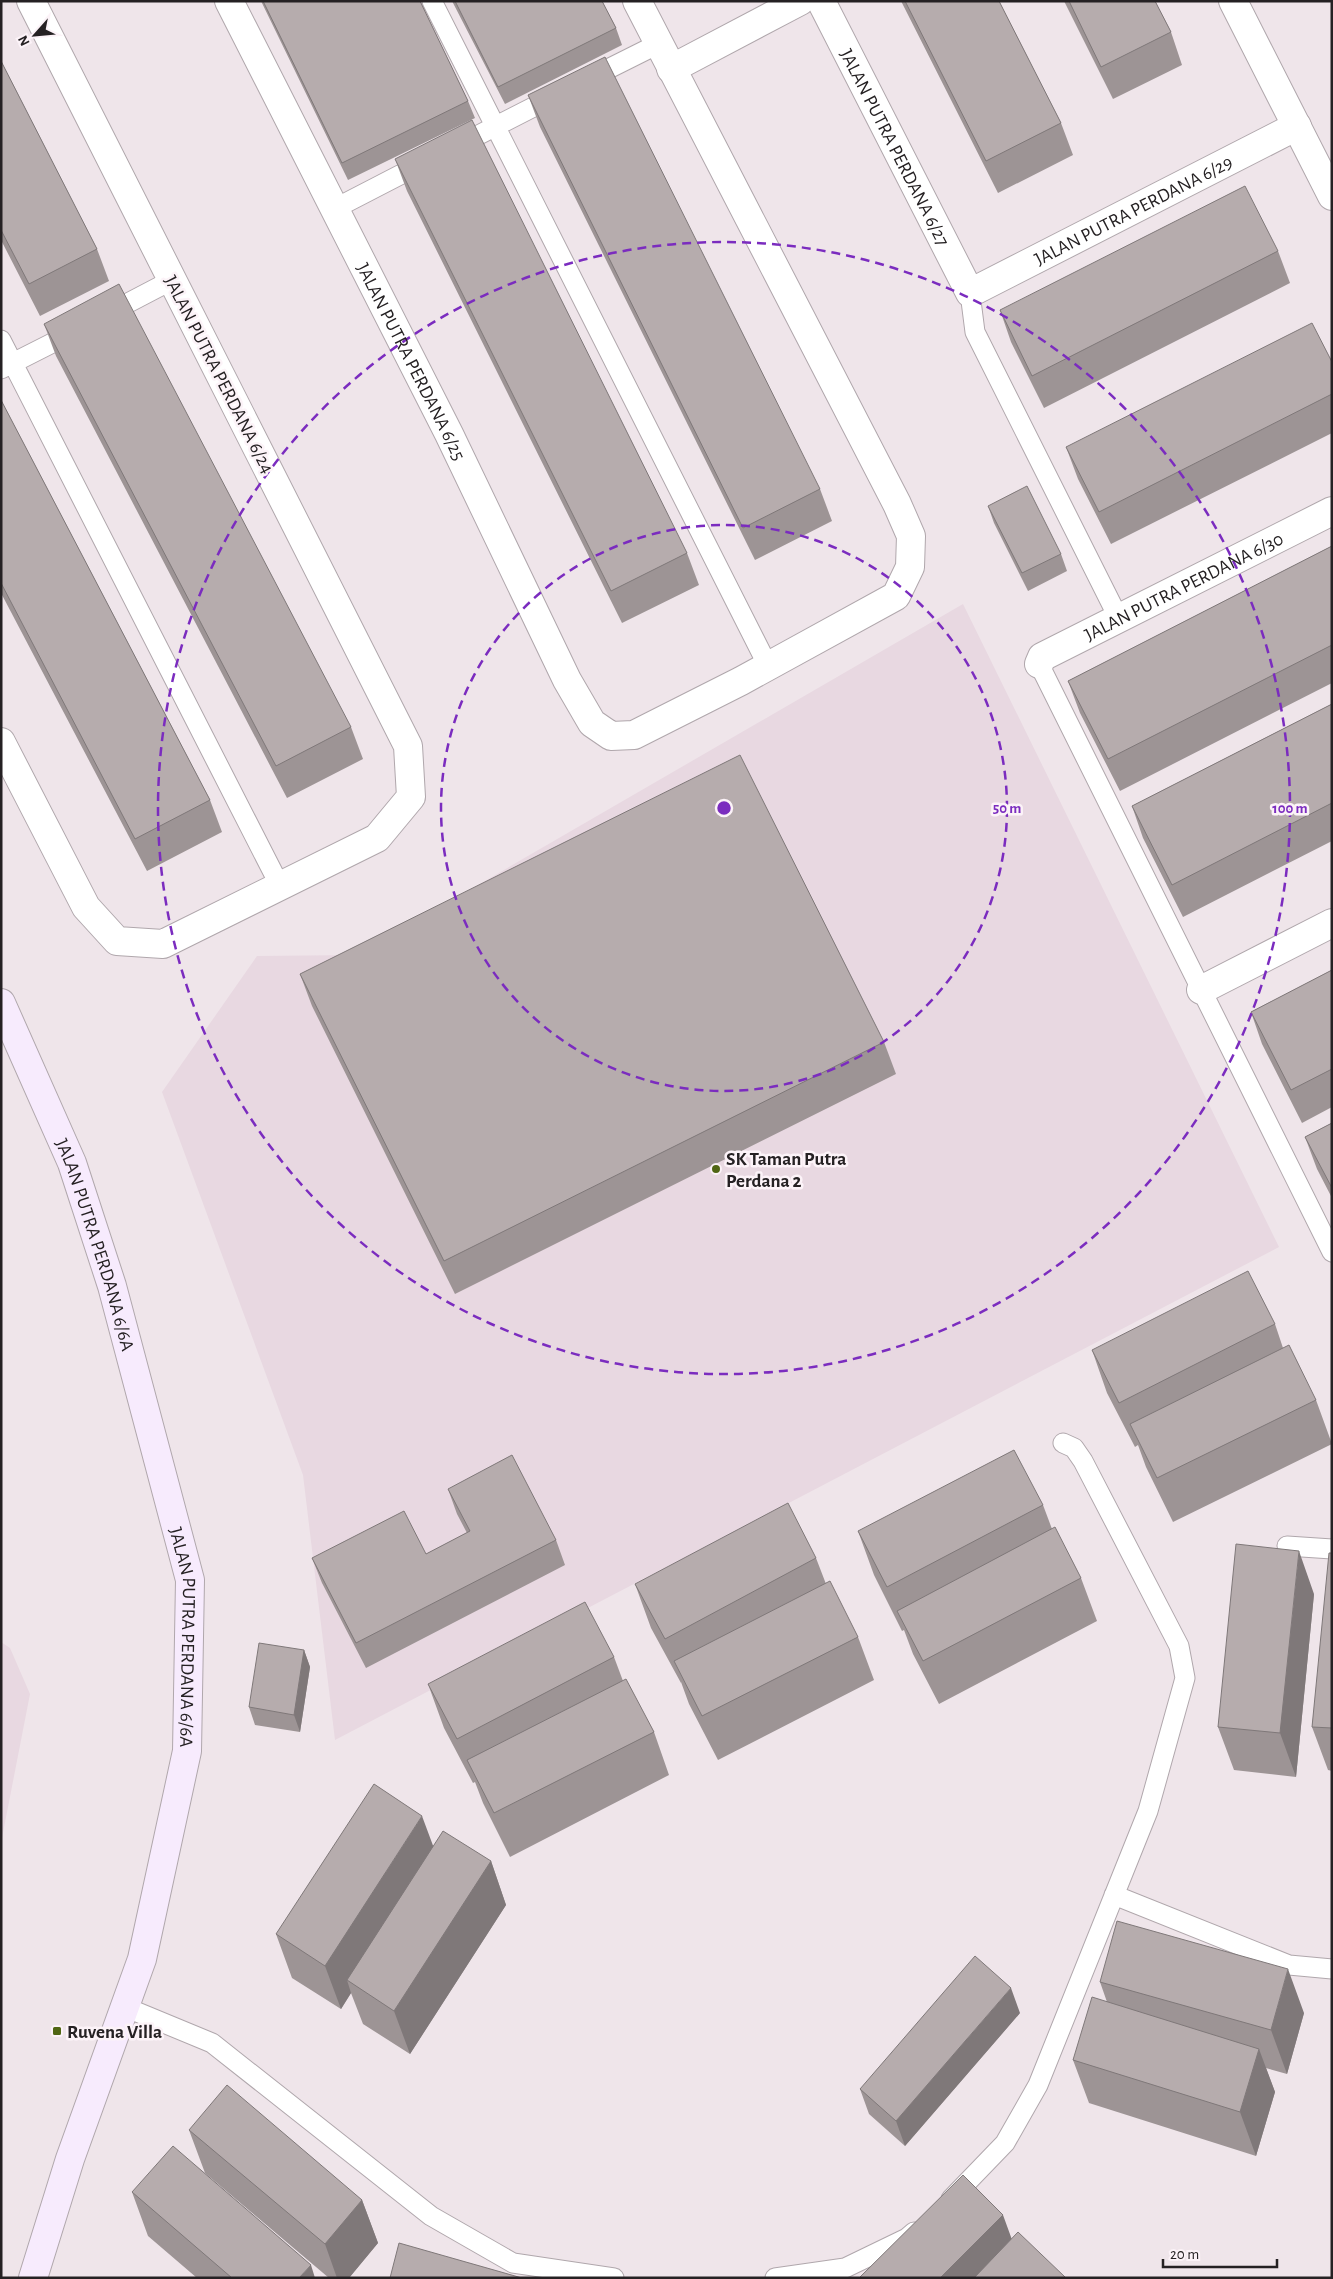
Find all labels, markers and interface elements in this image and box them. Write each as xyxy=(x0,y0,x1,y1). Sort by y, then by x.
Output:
north arrow xyxy=(10,10,60,60)
text: N xyxy=(16,33,33,48)
street label: JALAN PUTRA PERDANA 6/27 xyxy=(836,46,952,249)
street label: JALAN PUTRA PERDANA 6/29 xyxy=(1032,153,1236,269)
street label: JALAN PUTRA PERDANA 6/25 xyxy=(353,260,468,464)
street label: JALAN PUTRA PERDANA 6/24 xyxy=(160,273,277,477)
street label: JALAN PUTRA PERDANA 6/30 xyxy=(1082,529,1287,645)
centre of rings xyxy=(715,799,733,817)
text: 50 m xyxy=(993,801,1021,816)
text: 100 m xyxy=(1272,801,1308,816)
street label: JALAN PUTRA PERDANA 6/6A xyxy=(51,1136,137,1353)
place label: SK Taman Putra Perdana 2 xyxy=(726,1150,846,1191)
marker: SK Taman Putra Perdana 2 xyxy=(710,1163,722,1175)
street label: JALAN PUTRA PERDANA 6/6A xyxy=(165,1525,198,1747)
place label: Ruvena Villa xyxy=(67,2023,162,2042)
marker: Ruvena Villa xyxy=(51,2025,63,2037)
scale bar xyxy=(1163,2236,1277,2268)
text: 20 m xyxy=(1170,2247,1199,2262)

